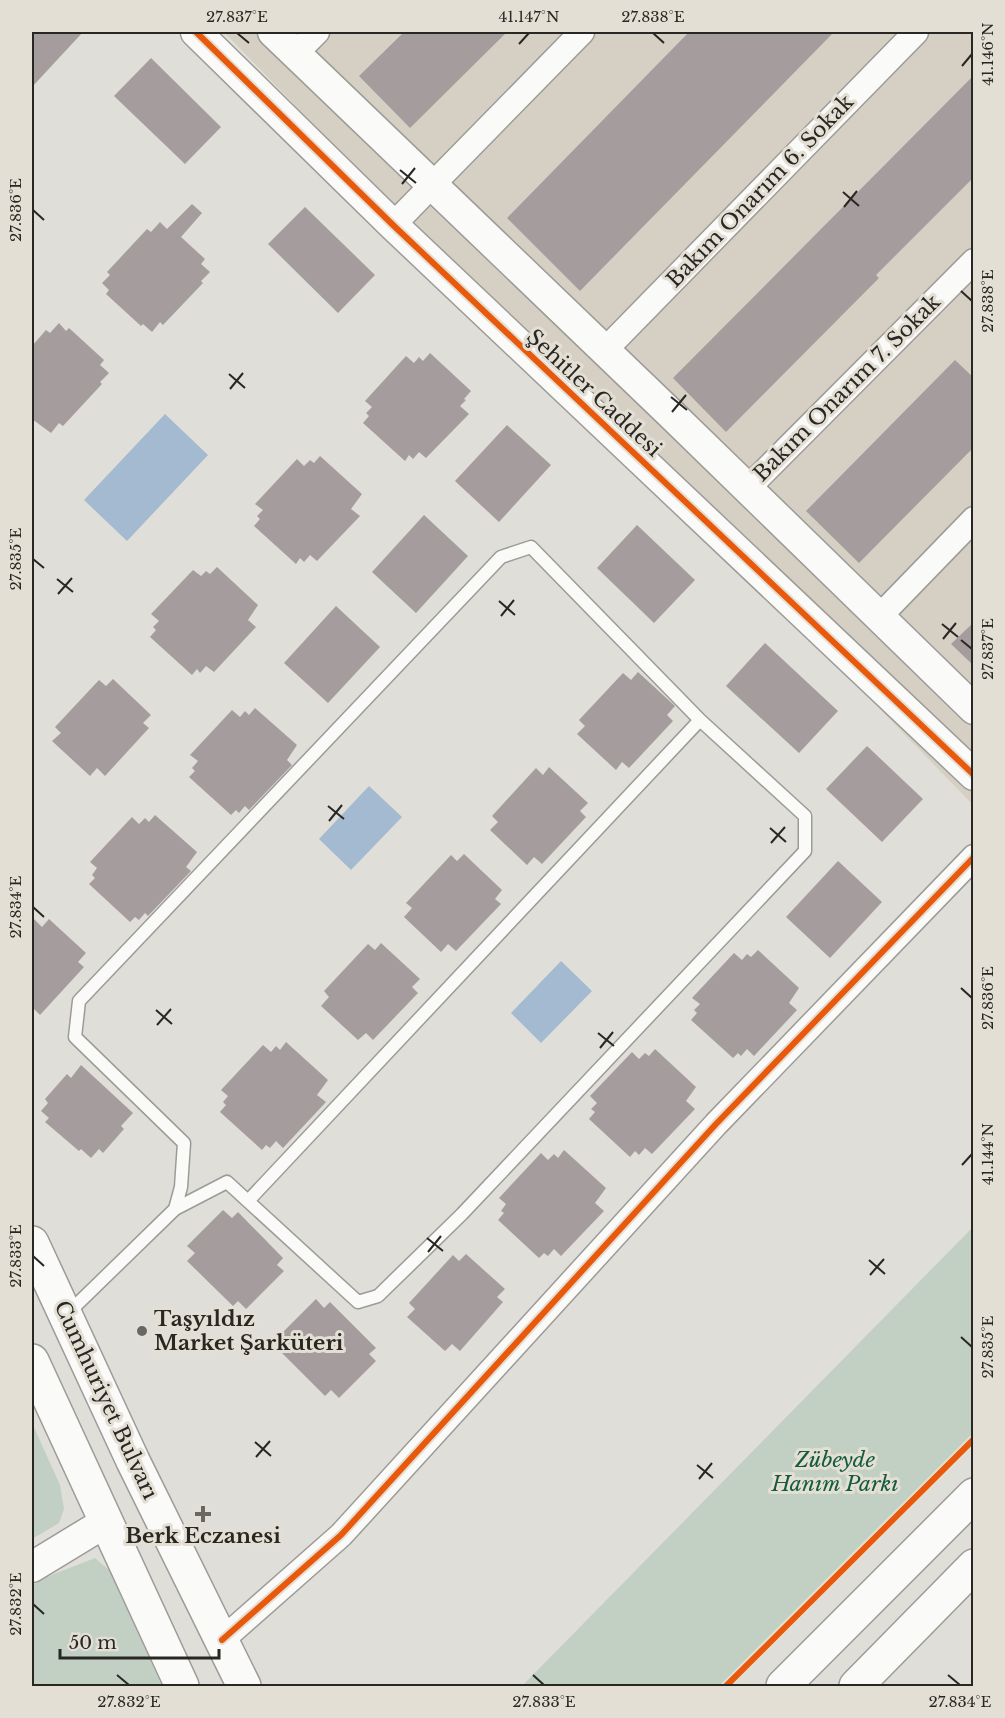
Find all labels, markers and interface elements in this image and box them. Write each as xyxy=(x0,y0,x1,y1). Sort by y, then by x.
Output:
text: 27.837°E xyxy=(206,7,268,26)
text: 41.147°N xyxy=(498,7,560,26)
text: 27.838°E xyxy=(621,7,685,26)
text: 41.146°N xyxy=(978,22,997,86)
street label: Bakım Onarım 6. Sokak xyxy=(661,89,859,293)
text: 27.836°E xyxy=(6,178,25,242)
text: 27.838°E xyxy=(978,269,997,333)
street label: Bakım Onarım 7. Sokak xyxy=(748,289,946,487)
street label: Şehitler Caddesi xyxy=(521,324,667,462)
text: 27.835°E xyxy=(6,527,25,590)
text: 27.837°E xyxy=(978,618,997,680)
text: 27.834°E xyxy=(6,875,25,938)
text: 27.836°E xyxy=(978,966,997,1030)
text: 41.144°N xyxy=(978,1123,997,1185)
text: 27.833°E xyxy=(6,1224,25,1288)
street label: Cumhuriyet Bulvarı xyxy=(49,1297,163,1503)
place label: Taşyıldız Market Şarküteri xyxy=(154,1306,344,1356)
text: 27.835°E xyxy=(978,1315,997,1378)
marker: Taşyıldız Market Şarküteri xyxy=(135,1324,149,1338)
park label: Zübeyde Hanım Parkı xyxy=(770,1447,899,1497)
marker: Berk Eczanesi xyxy=(196,1507,210,1521)
place label: Berk Eczanesi xyxy=(125,1523,281,1549)
text: 27.832°E xyxy=(6,1572,25,1636)
scale bar xyxy=(60,1622,219,1660)
text: 50 m xyxy=(69,1632,117,1654)
text: 27.832°E xyxy=(97,1692,161,1711)
text: 27.833°E xyxy=(512,1692,576,1711)
text: 27.834°E xyxy=(929,1692,992,1711)

